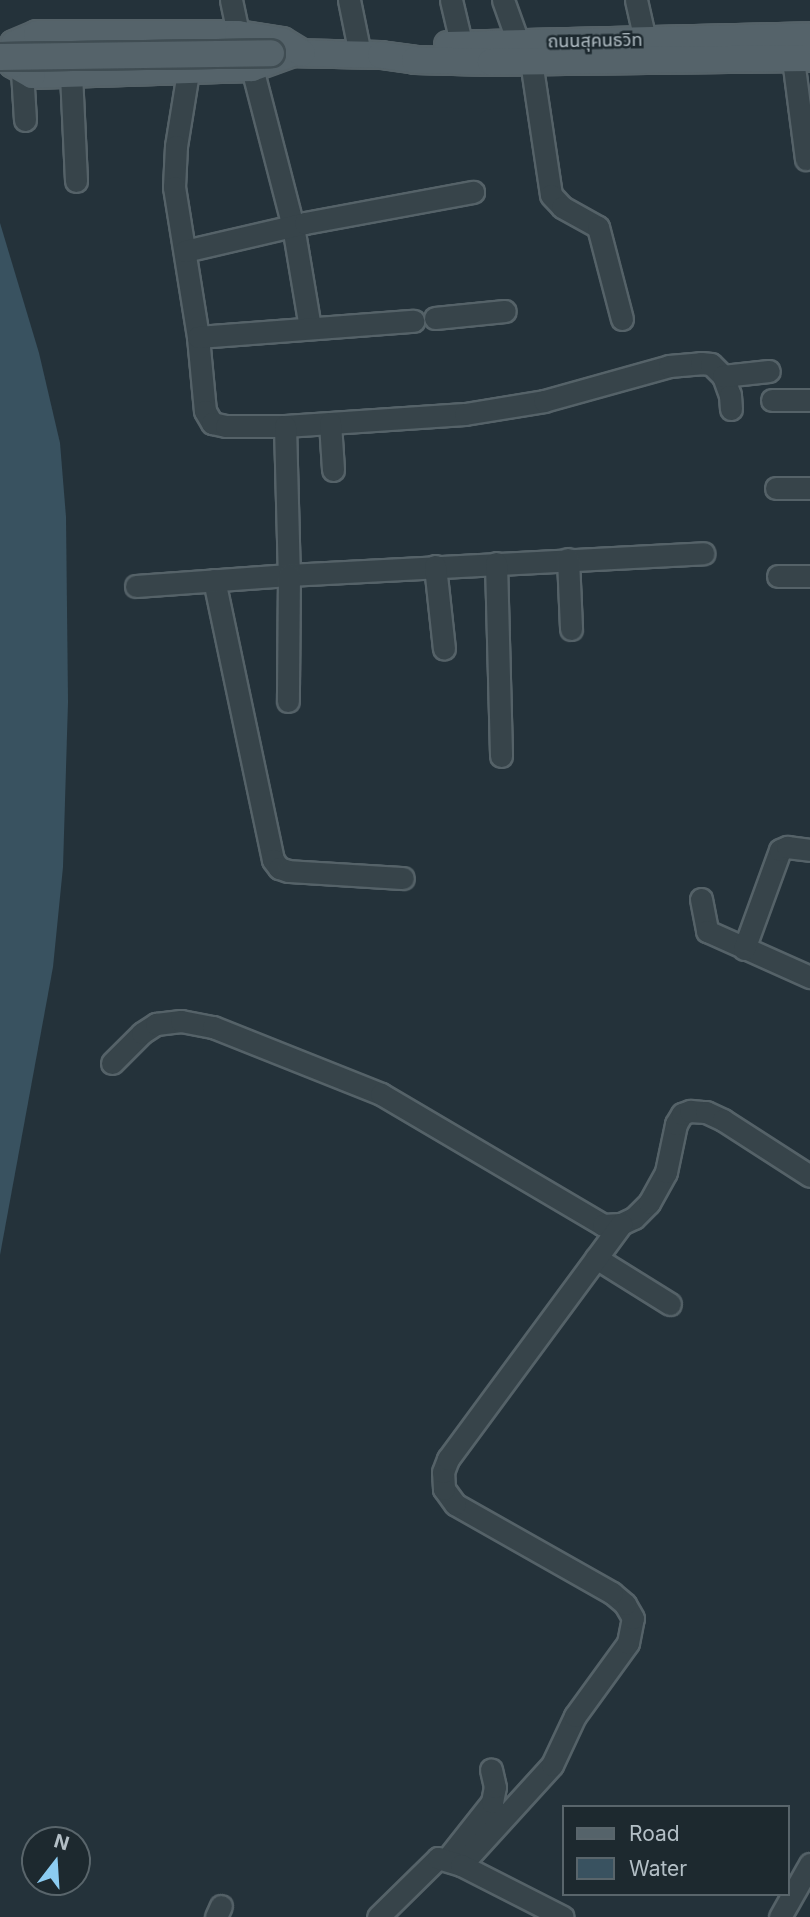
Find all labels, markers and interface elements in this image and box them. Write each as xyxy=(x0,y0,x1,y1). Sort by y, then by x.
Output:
street label: ถนนสุคนธวิท xyxy=(547,29,643,53)
legend xyxy=(562,1805,789,1896)
text: Road xyxy=(629,1821,680,1846)
north arrow xyxy=(21,1826,91,1896)
text: N xyxy=(51,1829,72,1855)
text: Water xyxy=(629,1856,687,1881)

